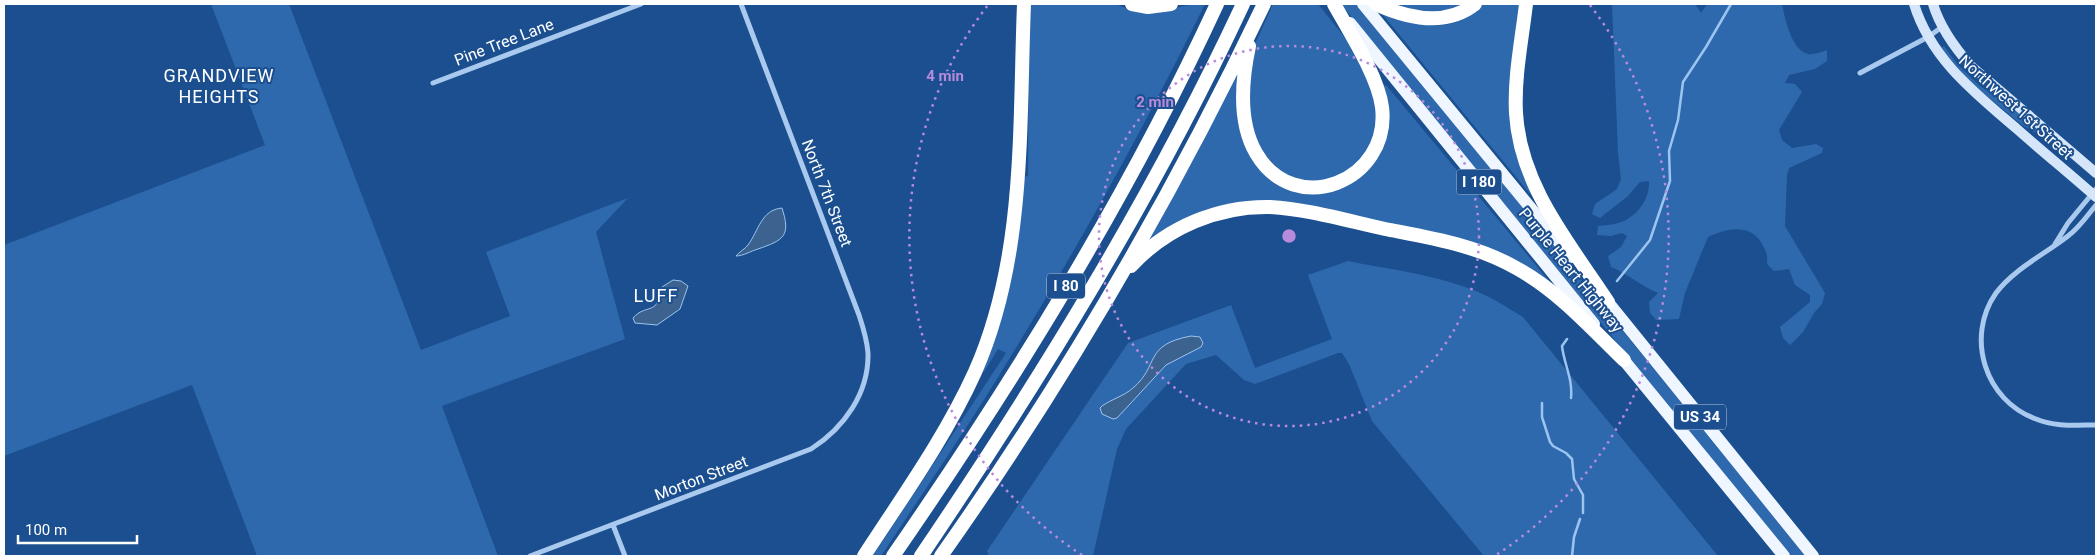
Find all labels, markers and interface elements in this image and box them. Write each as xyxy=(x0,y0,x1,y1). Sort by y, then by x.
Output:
street label: Pine Tree Lane xyxy=(452,14,556,70)
street label: Northwest 1st Street xyxy=(1955,51,2077,163)
district label: GRANDVIEW HEIGHTS xyxy=(163,65,275,107)
text: 4 min xyxy=(926,67,964,85)
text: 2 min xyxy=(1136,93,1174,111)
street label: North 7th Street xyxy=(798,137,856,249)
road number: I 180 xyxy=(1456,170,1502,194)
street label: Purple Heart Highway xyxy=(1515,204,1627,336)
centre of rings xyxy=(1280,227,1298,245)
road number: I 80 xyxy=(1047,274,1085,298)
district label: LUFF xyxy=(634,285,678,306)
road number: US 34 xyxy=(1674,404,1726,430)
street label: Morton Street xyxy=(652,452,750,504)
scale bar xyxy=(18,512,136,544)
text: 100 m xyxy=(25,521,67,539)

